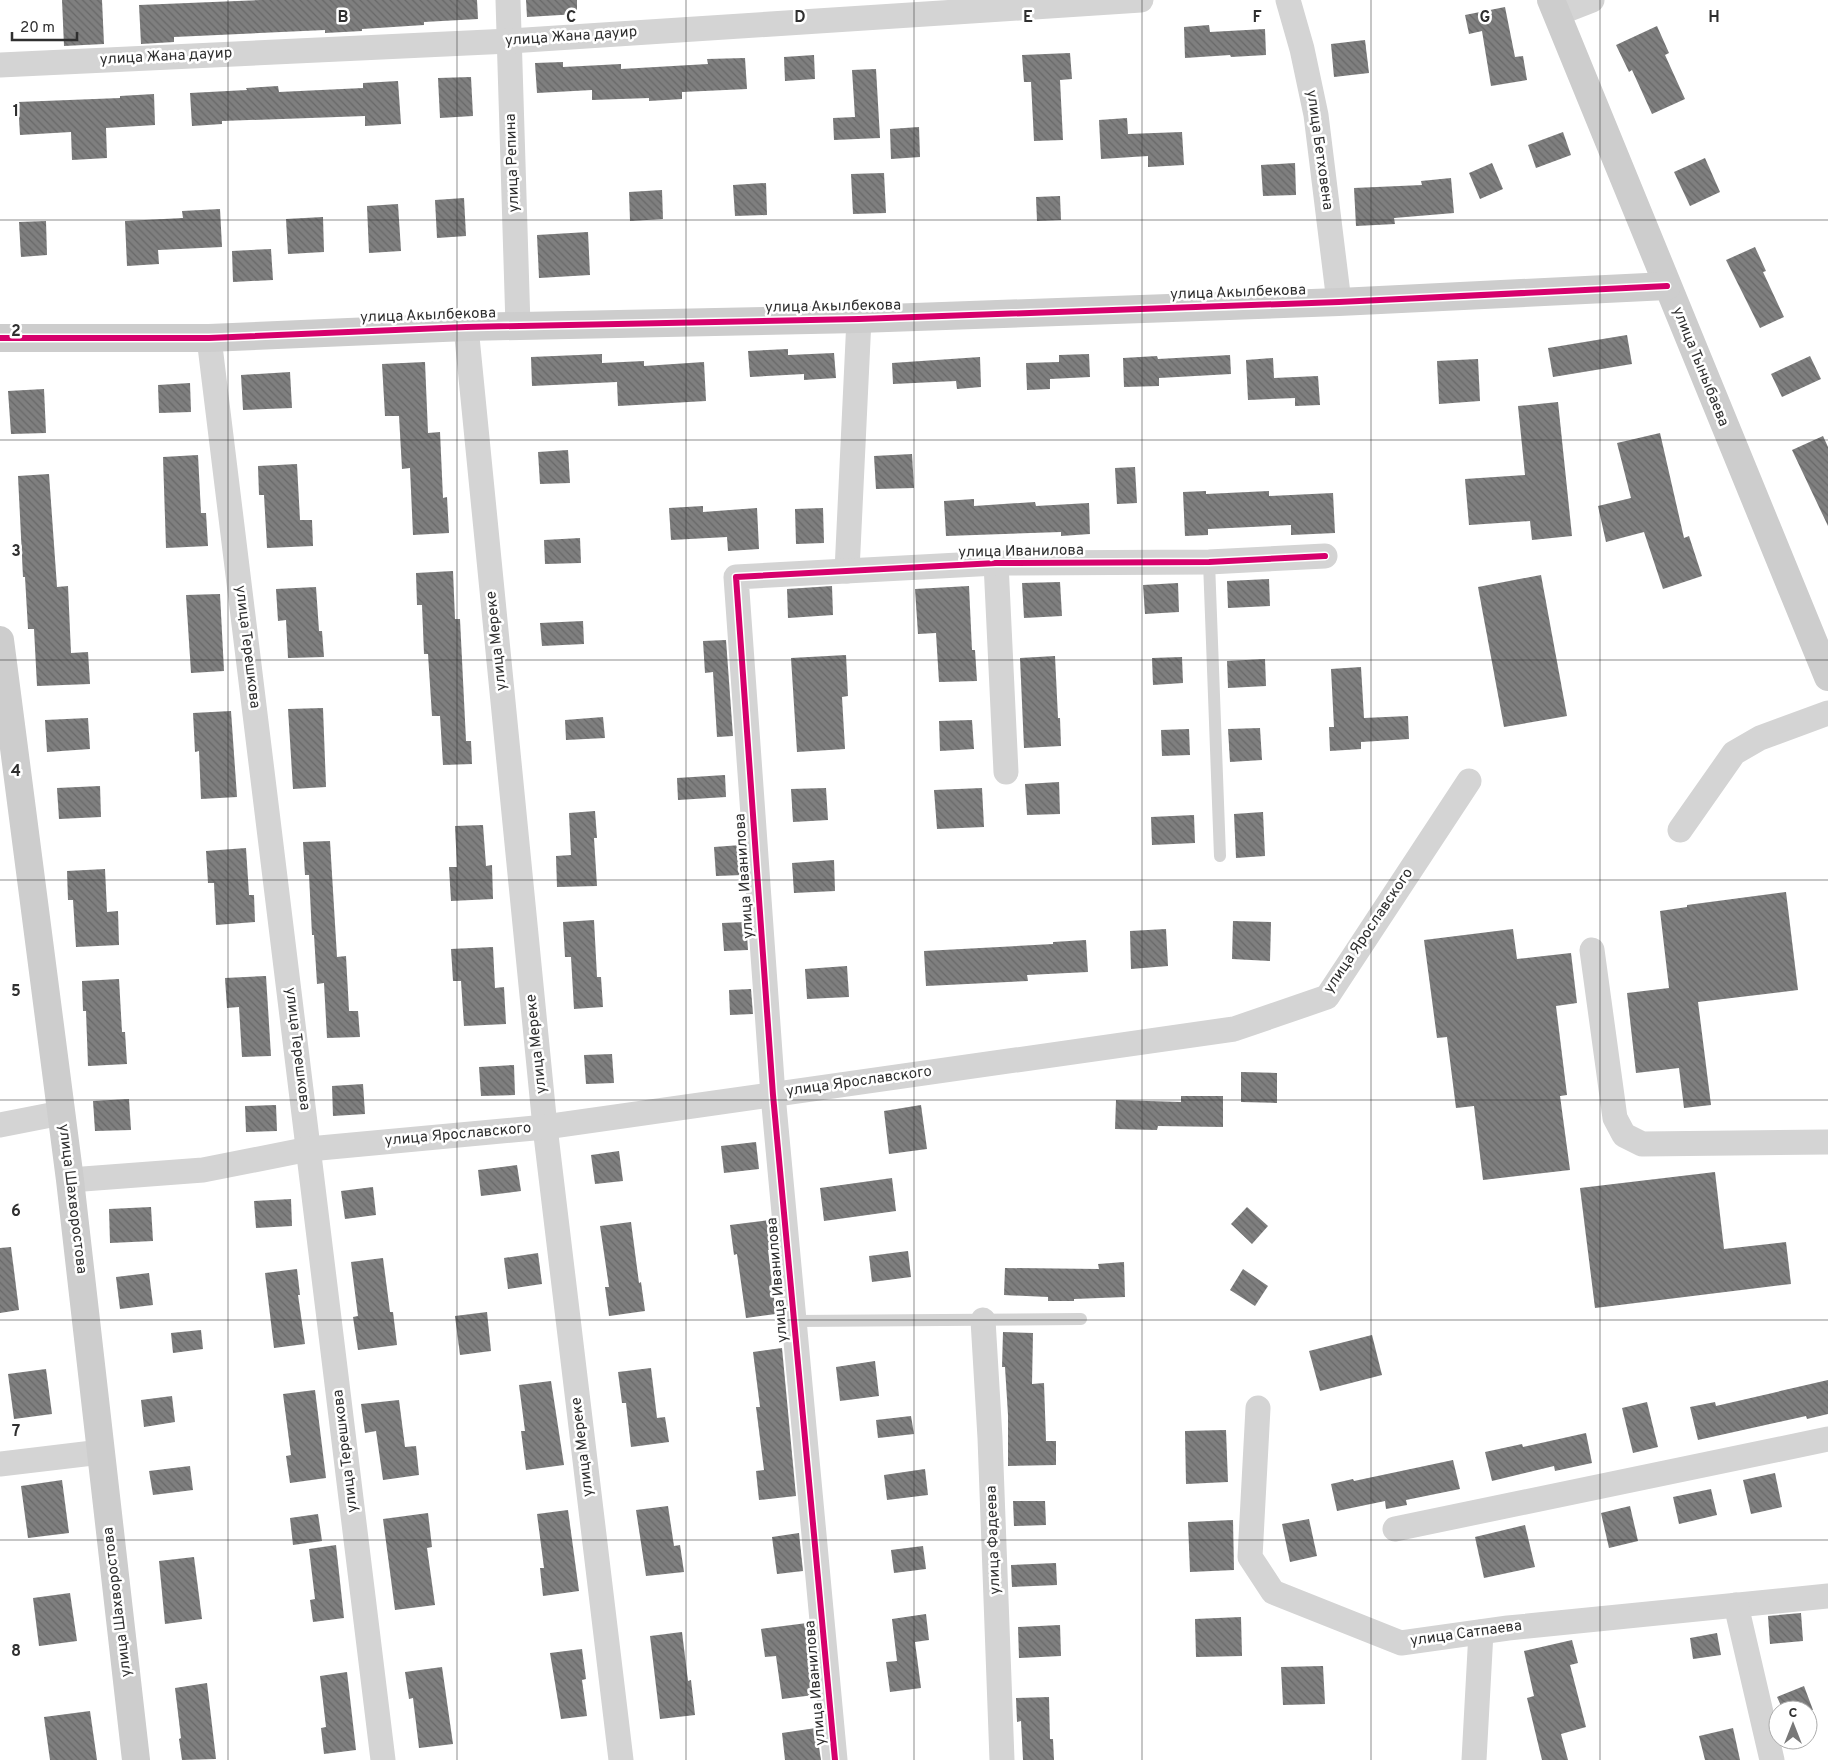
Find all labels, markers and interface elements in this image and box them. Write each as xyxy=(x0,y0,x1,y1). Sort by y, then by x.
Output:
text: B xyxy=(337,8,349,28)
text: C xyxy=(566,8,576,28)
text: D xyxy=(794,8,806,28)
text: E xyxy=(1023,8,1033,28)
text: F xyxy=(1252,8,1262,28)
text: G xyxy=(1480,8,1490,28)
text: H xyxy=(1708,8,1720,28)
scale bar xyxy=(12,10,78,42)
text: 20 m xyxy=(20,19,55,38)
street label: улица Жана дауир xyxy=(504,23,638,51)
street label: улица Жана дауир xyxy=(99,44,233,70)
street label: улица Бетховена xyxy=(1301,89,1337,211)
text: 1 xyxy=(13,102,19,122)
street label: улица Репина xyxy=(502,113,524,213)
street label: улица Акылбекова xyxy=(1170,281,1306,305)
street label: улица Акылбекова xyxy=(765,296,901,318)
street label: улица Акылбекова xyxy=(360,304,496,328)
street label: улица Тыныбаева xyxy=(1667,304,1733,430)
text: 2 xyxy=(11,322,21,342)
street label: улица Иванилова xyxy=(958,541,1084,563)
text: 3 xyxy=(11,542,21,562)
street label: улица Терешкова xyxy=(230,584,264,710)
street label: улица Мереке xyxy=(482,590,512,692)
text: 4 xyxy=(11,762,21,782)
street label: улица Иванилова xyxy=(731,813,759,939)
street label: улица Ярославского xyxy=(1320,865,1418,997)
text: 5 xyxy=(11,982,21,1002)
street label: улица Терешкова xyxy=(280,986,314,1112)
street label: улица Мереке xyxy=(522,993,552,1095)
street label: улица Ярославского xyxy=(785,1062,933,1102)
street label: улица Ярославского xyxy=(384,1119,532,1151)
street label: улица Шахворостова xyxy=(53,1123,91,1275)
text: 6 xyxy=(11,1202,21,1222)
street label: улица Иванилова xyxy=(763,1217,793,1343)
street label: улица Терешкова xyxy=(329,1388,363,1514)
street label: улица Мереке xyxy=(567,1396,599,1498)
text: 7 xyxy=(12,1422,20,1442)
street label: улица Фадеева xyxy=(983,1485,1005,1595)
street label: улица Шахворостова xyxy=(99,1526,137,1678)
street label: улица Сатпаева xyxy=(1409,1617,1523,1651)
street label: улица Иванилова xyxy=(801,1620,831,1746)
text: 8 xyxy=(11,1642,21,1662)
north arrow xyxy=(1768,1700,1818,1750)
text: С xyxy=(1789,1705,1798,1722)

